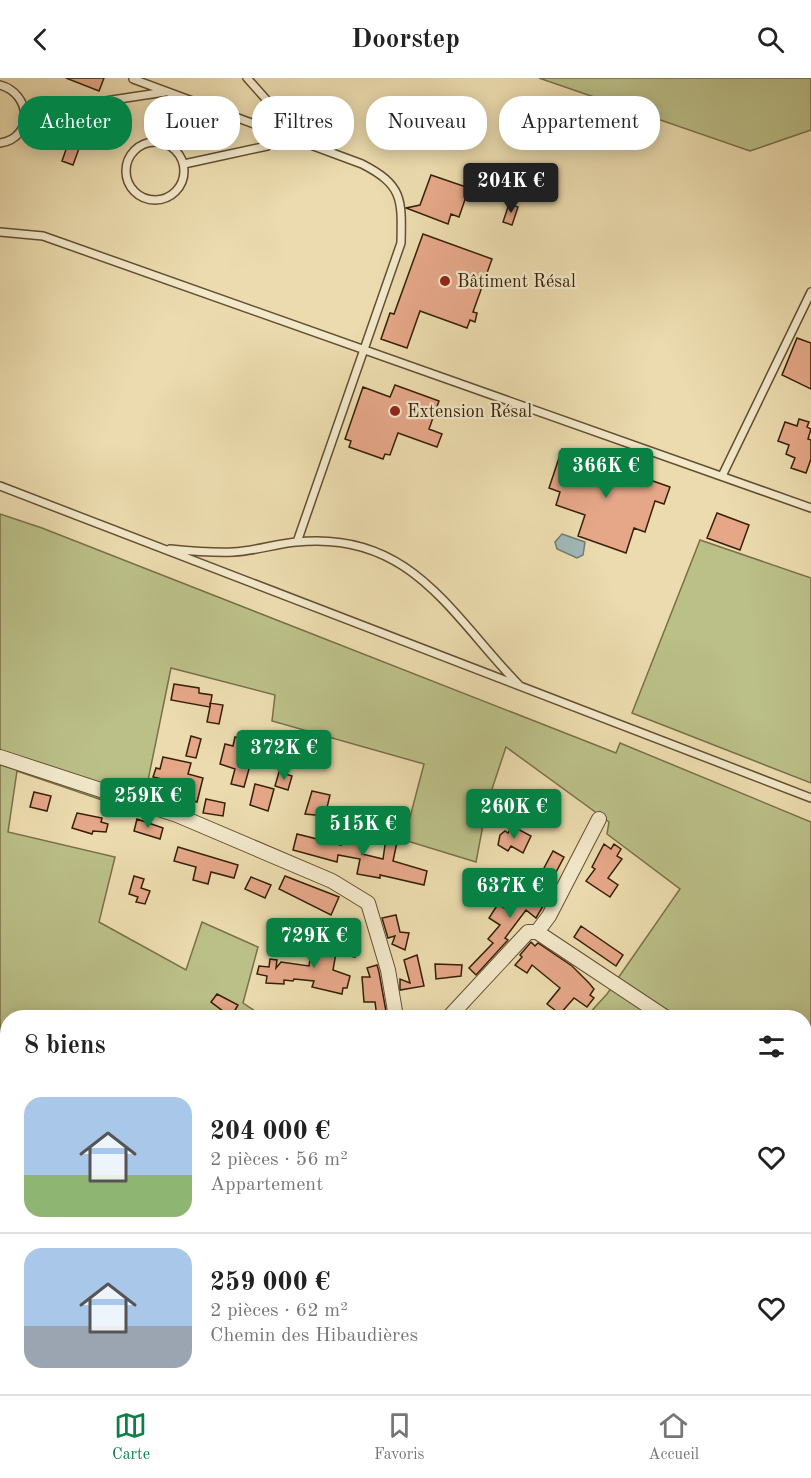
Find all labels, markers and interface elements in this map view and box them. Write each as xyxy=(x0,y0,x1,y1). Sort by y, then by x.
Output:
icon: back xyxy=(24,23,57,56)
icon: search xyxy=(754,23,787,56)
text: Doorstep xyxy=(351,26,460,53)
chip: Acheter xyxy=(18,96,132,150)
chip: Louer xyxy=(144,96,240,150)
chip: Filtres xyxy=(252,96,354,150)
chip: Nouveau xyxy=(366,96,487,150)
chip: Appartement xyxy=(499,96,660,150)
pin: 204K € xyxy=(462,163,560,214)
text: 204K € xyxy=(477,172,545,192)
place label: Bâtiment Résal xyxy=(457,273,576,291)
marker: Bâtiment Résal xyxy=(438,274,452,288)
place label: Extension Résal xyxy=(407,403,532,421)
marker: Extension Résal xyxy=(388,404,402,418)
pin: 366K € xyxy=(557,448,655,499)
text: 366K € xyxy=(572,457,640,477)
pin: 372K € xyxy=(235,730,333,781)
text: 372K € xyxy=(250,739,318,759)
pin: 259K € xyxy=(99,778,197,829)
text: 259K € xyxy=(114,787,182,807)
pin: 260K € xyxy=(465,789,563,840)
text: 260K € xyxy=(480,798,548,818)
pin: 515K € xyxy=(314,806,412,857)
text: 515K € xyxy=(329,815,397,835)
pin: 637K € xyxy=(461,868,559,919)
text: 637K € xyxy=(476,877,544,897)
pin: 729K € xyxy=(265,918,363,969)
text: 729K € xyxy=(280,927,348,947)
icon: filters xyxy=(755,1030,788,1063)
text: 8 biens xyxy=(24,1033,106,1059)
text: 204 000 € xyxy=(210,1119,330,1145)
icon: home xyxy=(72,1121,144,1193)
icon: heart xyxy=(755,1141,788,1174)
text: 2 pièces · 56 m² xyxy=(210,1150,348,1170)
text: Appartement xyxy=(210,1175,323,1195)
text: 259 000 € xyxy=(210,1270,330,1296)
icon: home xyxy=(72,1272,144,1344)
icon: heart xyxy=(755,1292,788,1325)
text: 2 pièces · 62 m² xyxy=(210,1301,348,1321)
text: Chemin des Hibaudières xyxy=(210,1326,418,1346)
tab: Carte xyxy=(112,1409,150,1465)
tab: Favoris xyxy=(374,1409,425,1465)
tab: Accueil xyxy=(648,1409,699,1465)

